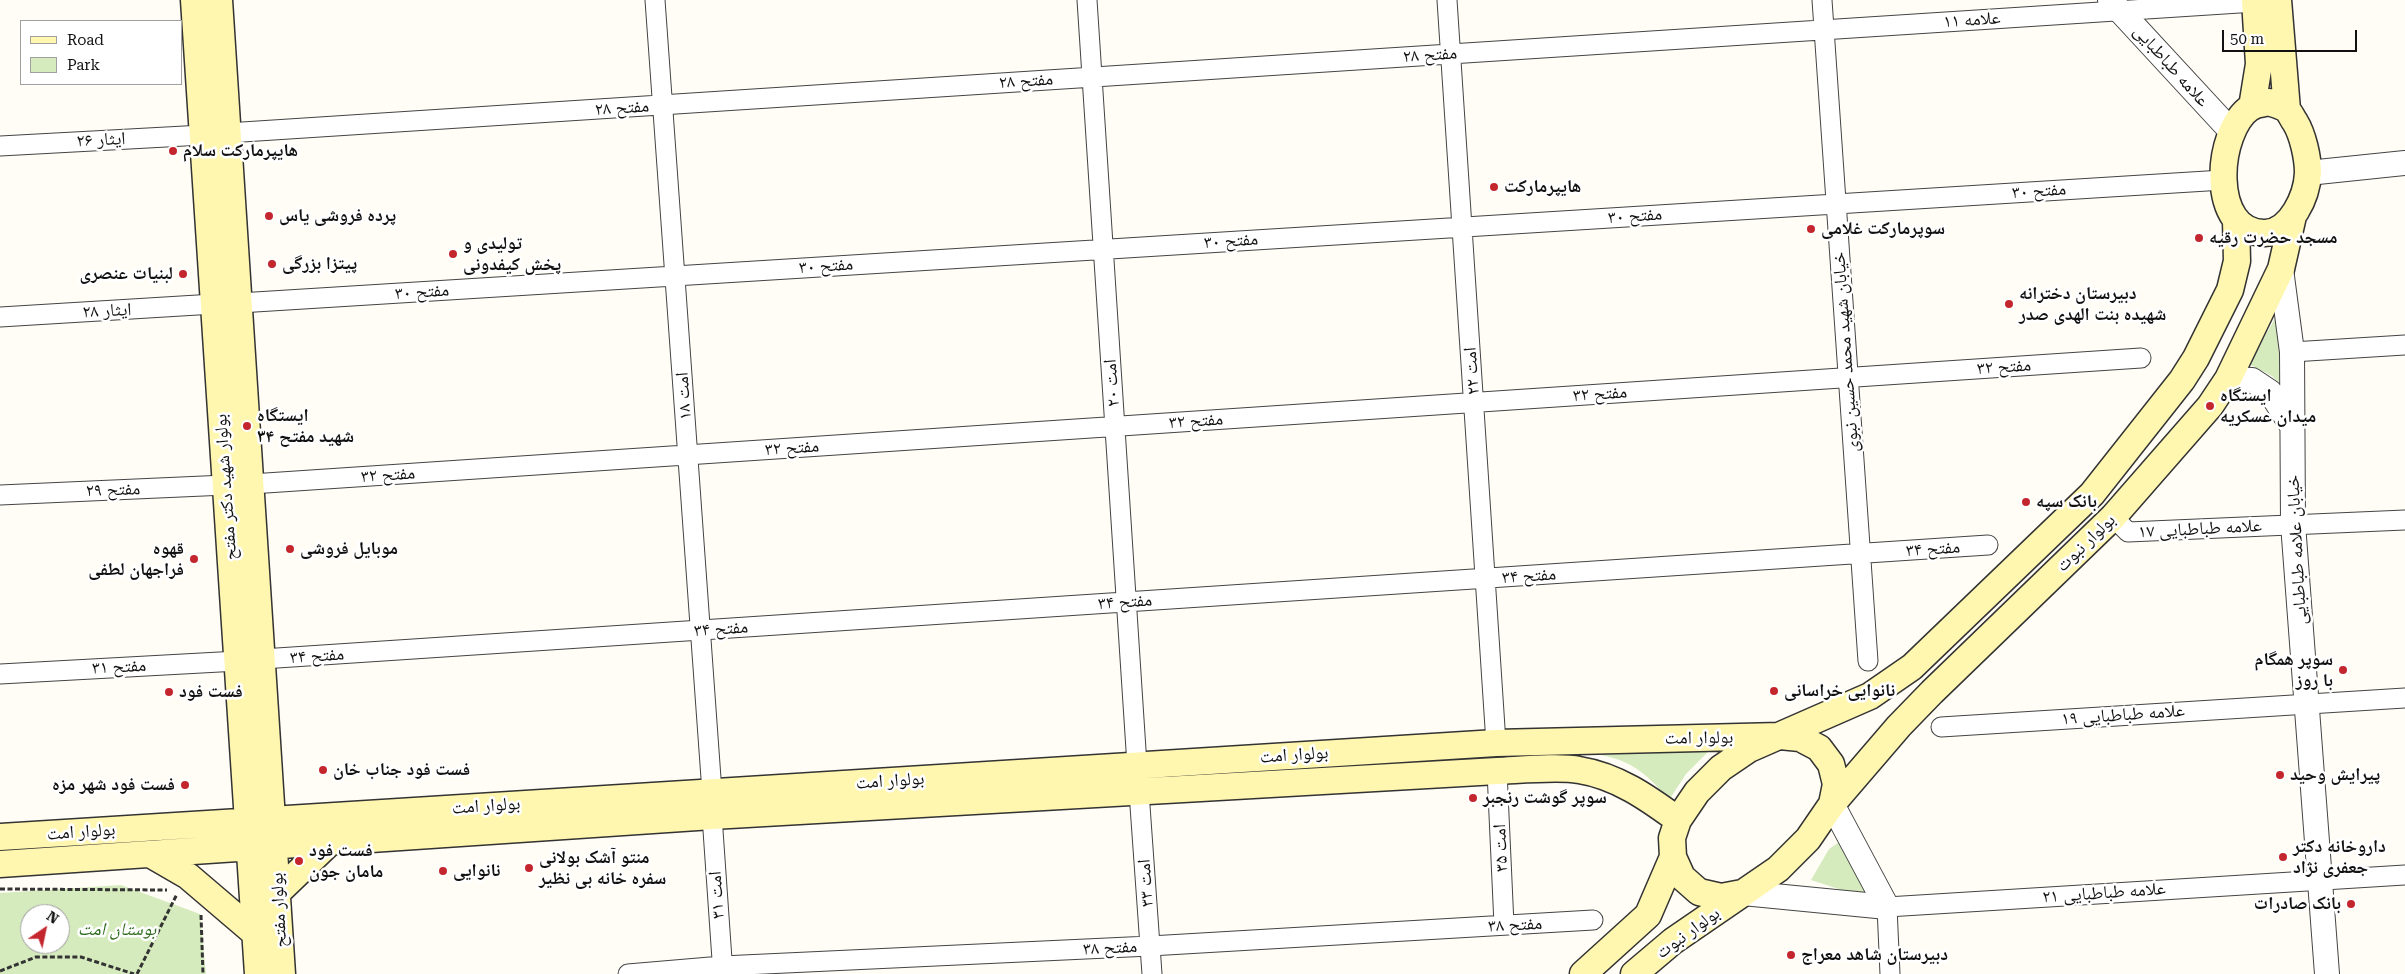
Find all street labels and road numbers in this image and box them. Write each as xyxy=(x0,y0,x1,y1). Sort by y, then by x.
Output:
street label: علامه ۱۱ xyxy=(1943,7,2001,33)
street label: علامه طباطبایی xyxy=(2129,21,2213,111)
street label: مفتح ۲۸ xyxy=(1402,42,1458,68)
street label: مفتح ۲۸ xyxy=(998,68,1054,94)
street label: مفتح ۲۸ xyxy=(594,95,650,121)
street label: ایثار ۲۶ xyxy=(76,128,126,152)
street label: مفتح ۳۰ xyxy=(2011,178,2067,204)
street label: مفتح ۳۰ xyxy=(1607,203,1663,229)
street label: مفتح ۳۰ xyxy=(1203,228,1259,254)
street label: خیابان شهید محمد حسین نبوی xyxy=(1828,251,1864,453)
street label: مفتح ۳۰ xyxy=(798,253,854,279)
street label: مفتح ۳۰ xyxy=(394,279,450,305)
street label: ایثار ۲۸ xyxy=(82,299,132,323)
street label: امت ۲۲ xyxy=(1460,346,1484,396)
street label: مفتح ۳۲ xyxy=(1976,354,2032,380)
street label: امت ۲۰ xyxy=(1100,358,1124,408)
street label: امت ۱۸ xyxy=(672,371,696,421)
street label: مفتح ۳۲ xyxy=(1572,381,1628,407)
street label: مفتح ۳۲ xyxy=(1168,408,1224,434)
street label: بولوار شهید دکتر مفتح xyxy=(210,413,242,561)
street label: مفتح ۳۲ xyxy=(764,435,820,461)
street label: مفتح ۳۲ xyxy=(360,462,416,488)
street label: خیابان علامه طباطبایی xyxy=(2282,475,2312,625)
street label: مفتح ۲۹ xyxy=(85,478,141,502)
street label: بولوار نبوت xyxy=(2052,510,2120,576)
street label: علامه طباطبایی ۱۷ xyxy=(2138,515,2262,543)
street label: مفتح ۳۴ xyxy=(1905,536,1961,562)
street label: مفتح ۳۴ xyxy=(1501,563,1557,589)
street label: مفتح ۳۴ xyxy=(1097,589,1153,615)
street label: مفتح ۳۴ xyxy=(693,616,749,642)
street label: مفتح ۳۴ xyxy=(289,643,345,669)
street label: مفتح ۳۱ xyxy=(91,655,147,679)
street label: علامه طباطبایی ۱۹ xyxy=(2061,700,2185,730)
street label: بولوار امت xyxy=(1665,727,1733,749)
street label: بولوار امت xyxy=(1259,742,1329,768)
street label: بولوار امت xyxy=(855,768,925,794)
street label: بولوار امت xyxy=(451,793,521,819)
street label: بولوار امت xyxy=(46,819,116,845)
street label: امت ۳۵ xyxy=(1489,824,1513,872)
street label: امت ۳۳ xyxy=(1134,858,1158,908)
street label: امت ۳۱ xyxy=(705,870,729,920)
street label: بولوار مفتح xyxy=(266,872,292,948)
street label: علامه طباطبایی ۲۱ xyxy=(2042,878,2166,908)
street label: بولوار نبوت xyxy=(1652,903,1724,963)
street label: مفتح ۳۸ xyxy=(1487,913,1543,937)
street label: مفتح ۳۸ xyxy=(1082,936,1138,960)

